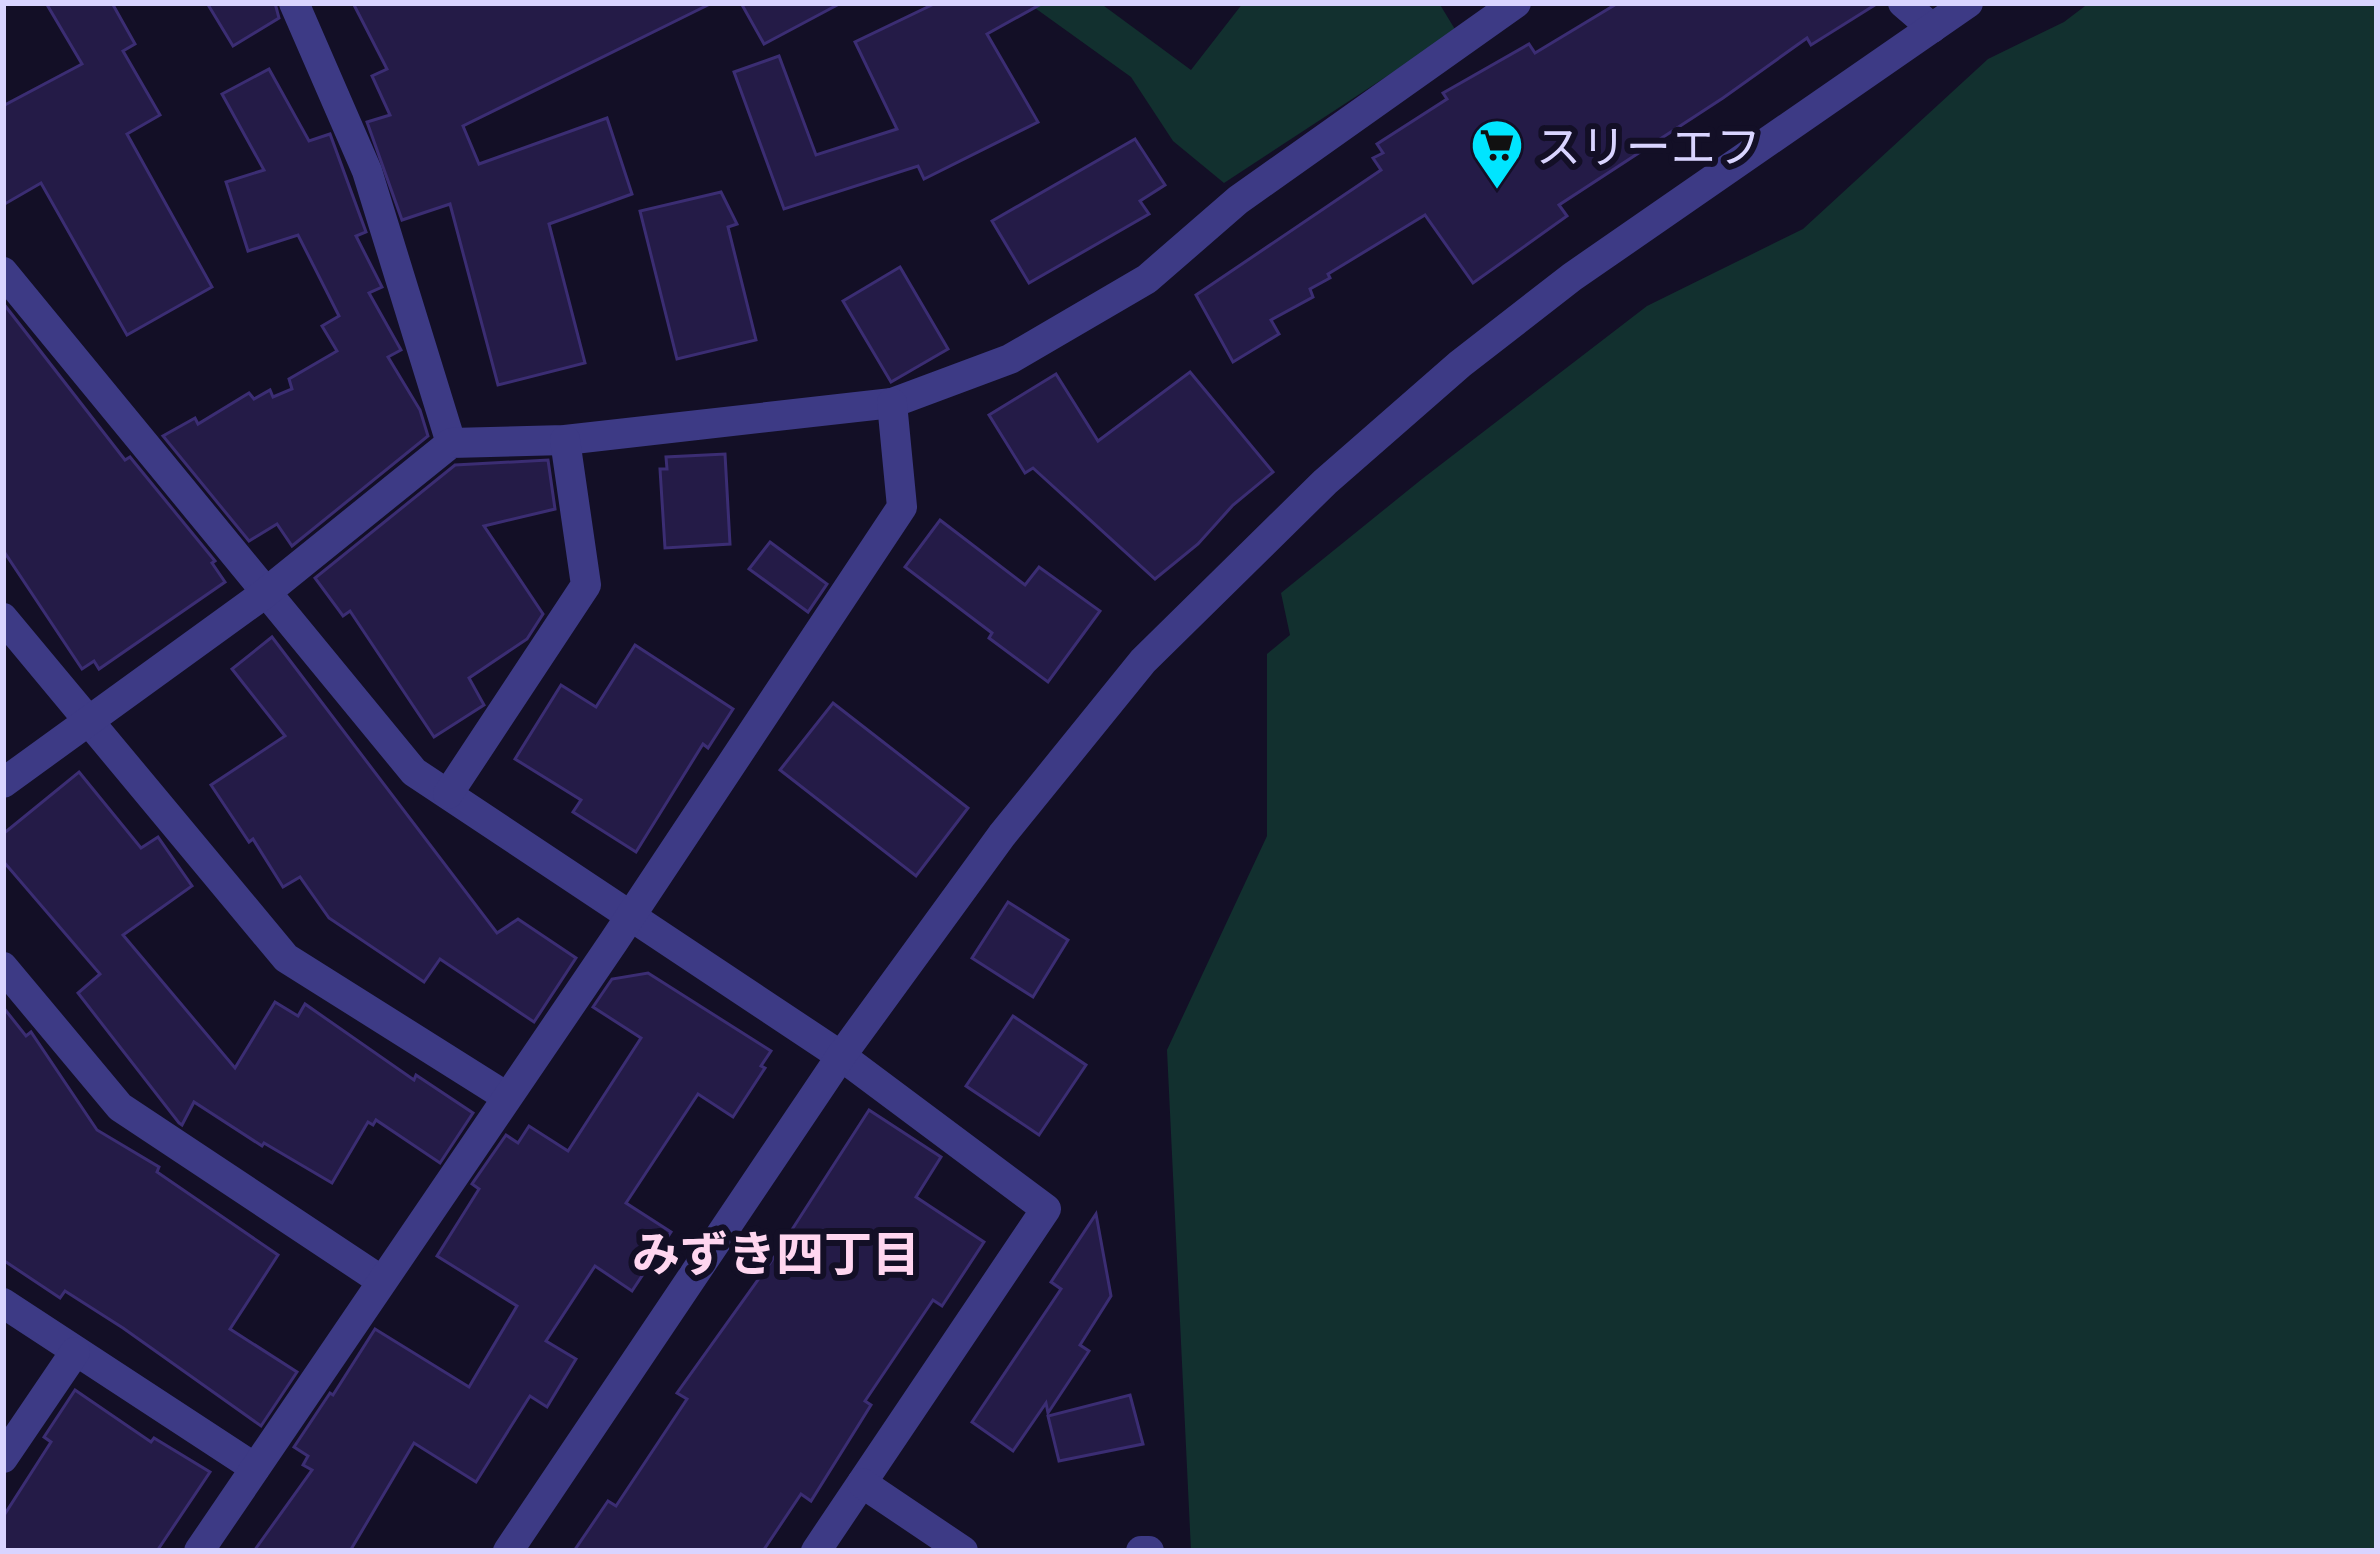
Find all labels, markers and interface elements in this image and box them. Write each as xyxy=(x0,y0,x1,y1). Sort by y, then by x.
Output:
supermarket icon: スリーエフ xyxy=(1469,117,1525,191)
place label: スリーエフ xyxy=(1536,118,1761,172)
district label: みずき四丁目 xyxy=(632,1223,920,1281)

